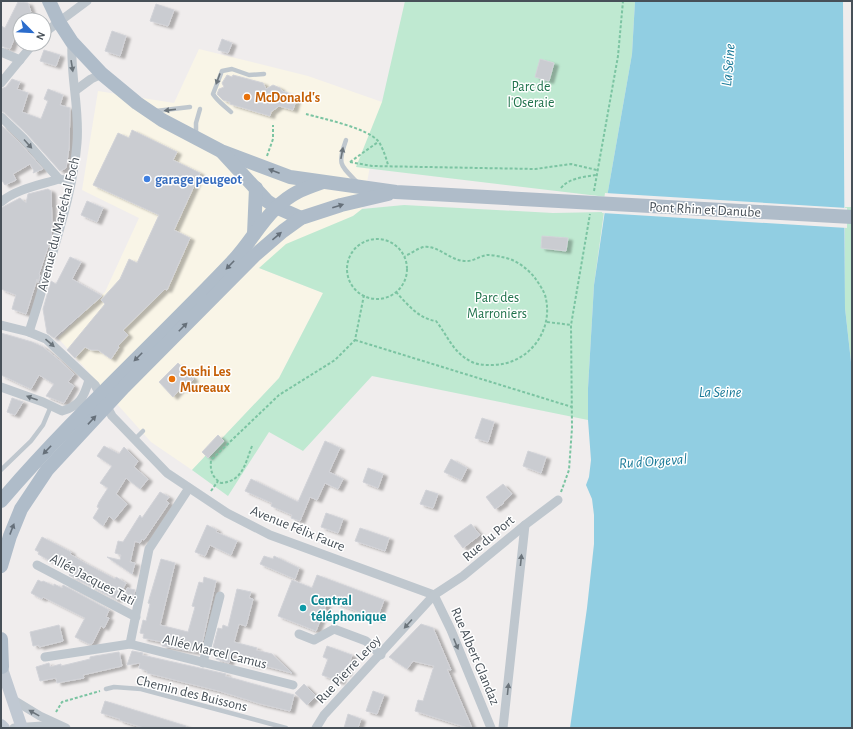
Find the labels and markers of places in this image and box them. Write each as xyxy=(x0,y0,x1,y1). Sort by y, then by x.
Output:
place label: McDonald's xyxy=(255,91,320,105)
marker: McDonald's xyxy=(242,92,252,102)
place label: garage peugeot xyxy=(155,173,242,187)
marker: garage peugeot xyxy=(142,174,152,184)
place label: Sushi Les Mureaux xyxy=(180,365,231,395)
marker: Sushi Les Mureaux xyxy=(167,374,177,384)
place label: Central téléphonique xyxy=(311,594,387,624)
marker: Central téléphonique xyxy=(298,603,308,613)

